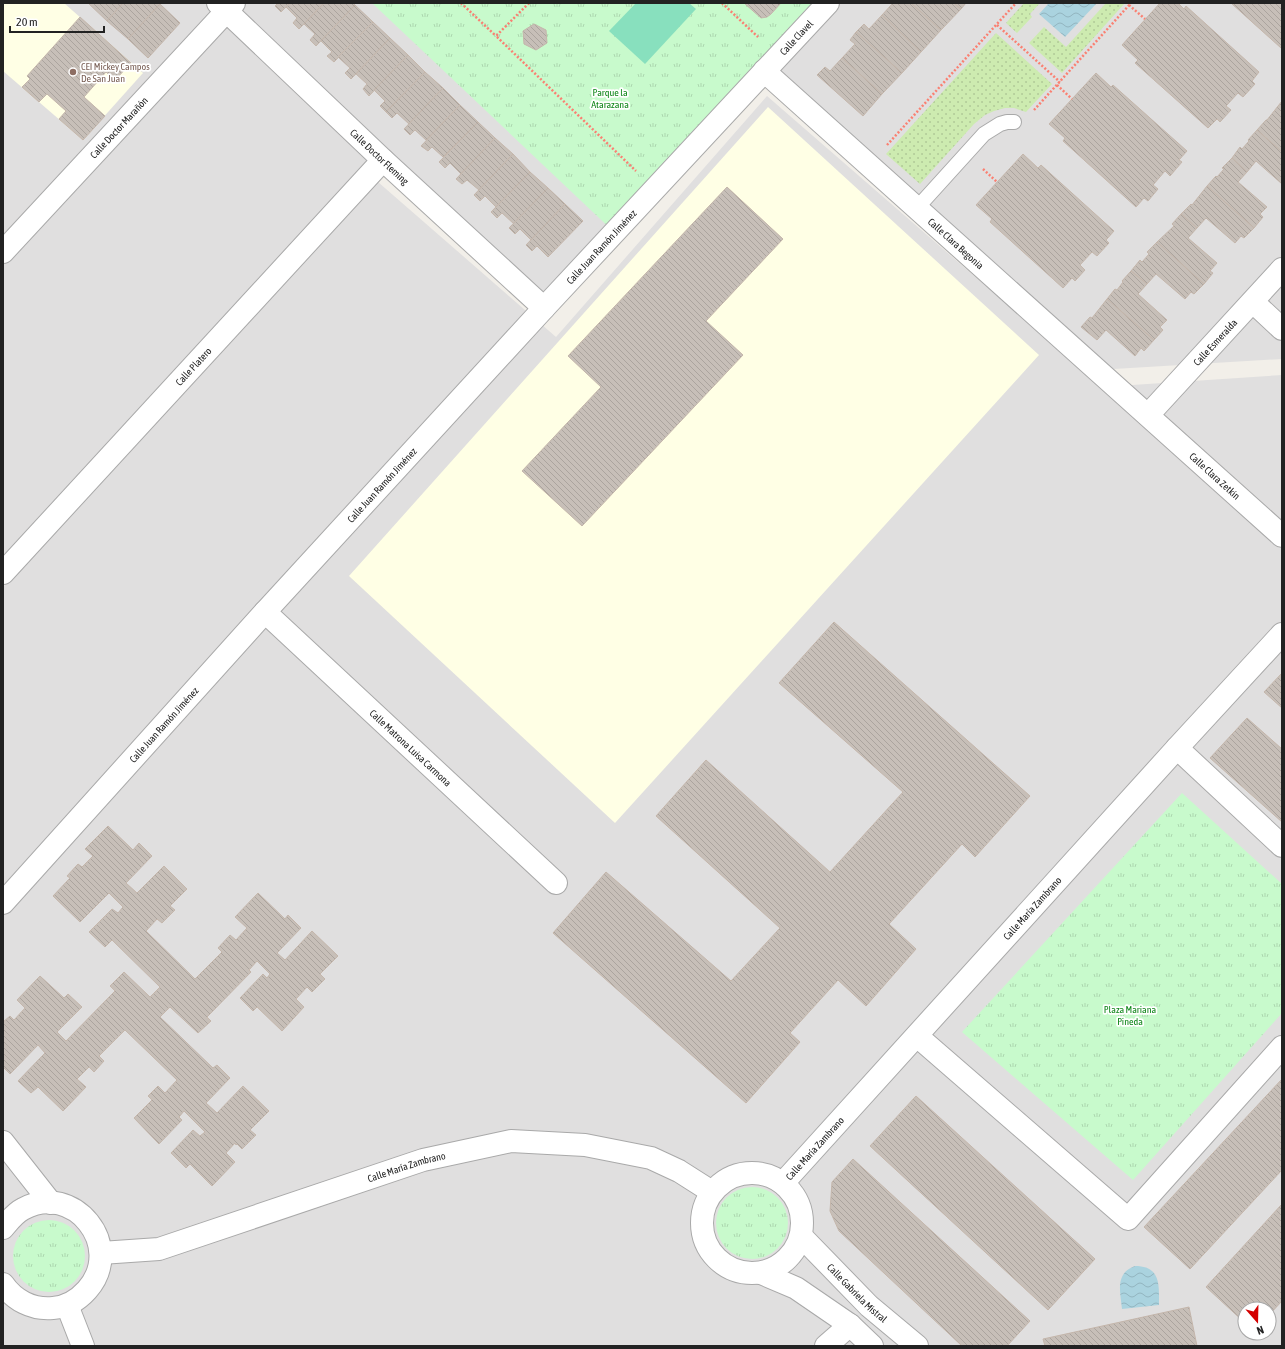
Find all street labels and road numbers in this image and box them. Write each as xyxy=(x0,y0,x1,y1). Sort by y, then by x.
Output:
street label: Calle Clavel xyxy=(777,17,815,57)
street label: Calle Doctor Marañón xyxy=(88,94,150,160)
street label: Calle Doctor Fleming xyxy=(348,127,412,187)
street label: Calle Juan Ramón Jiménez xyxy=(564,207,639,286)
street label: Calle Clara Begonia xyxy=(926,216,986,271)
street label: Calle Esmeralda xyxy=(1191,316,1239,368)
street label: Calle Platero xyxy=(173,345,214,387)
street label: Calle Juan Ramón Jiménez xyxy=(345,445,419,525)
street label: Calle Clara Zetkin xyxy=(1187,450,1243,501)
street label: Calle Juan Ramón Jiménez xyxy=(127,685,200,764)
street label: Calle Matrona Luisa Carmona xyxy=(368,707,454,788)
street label: Calle María Zambrano xyxy=(1001,874,1064,942)
street label: Calle María Zambrano xyxy=(783,1114,846,1182)
street label: Calle María Zambrano xyxy=(366,1150,447,1184)
street label: Calle Gabriela Mistral xyxy=(825,1261,890,1324)

